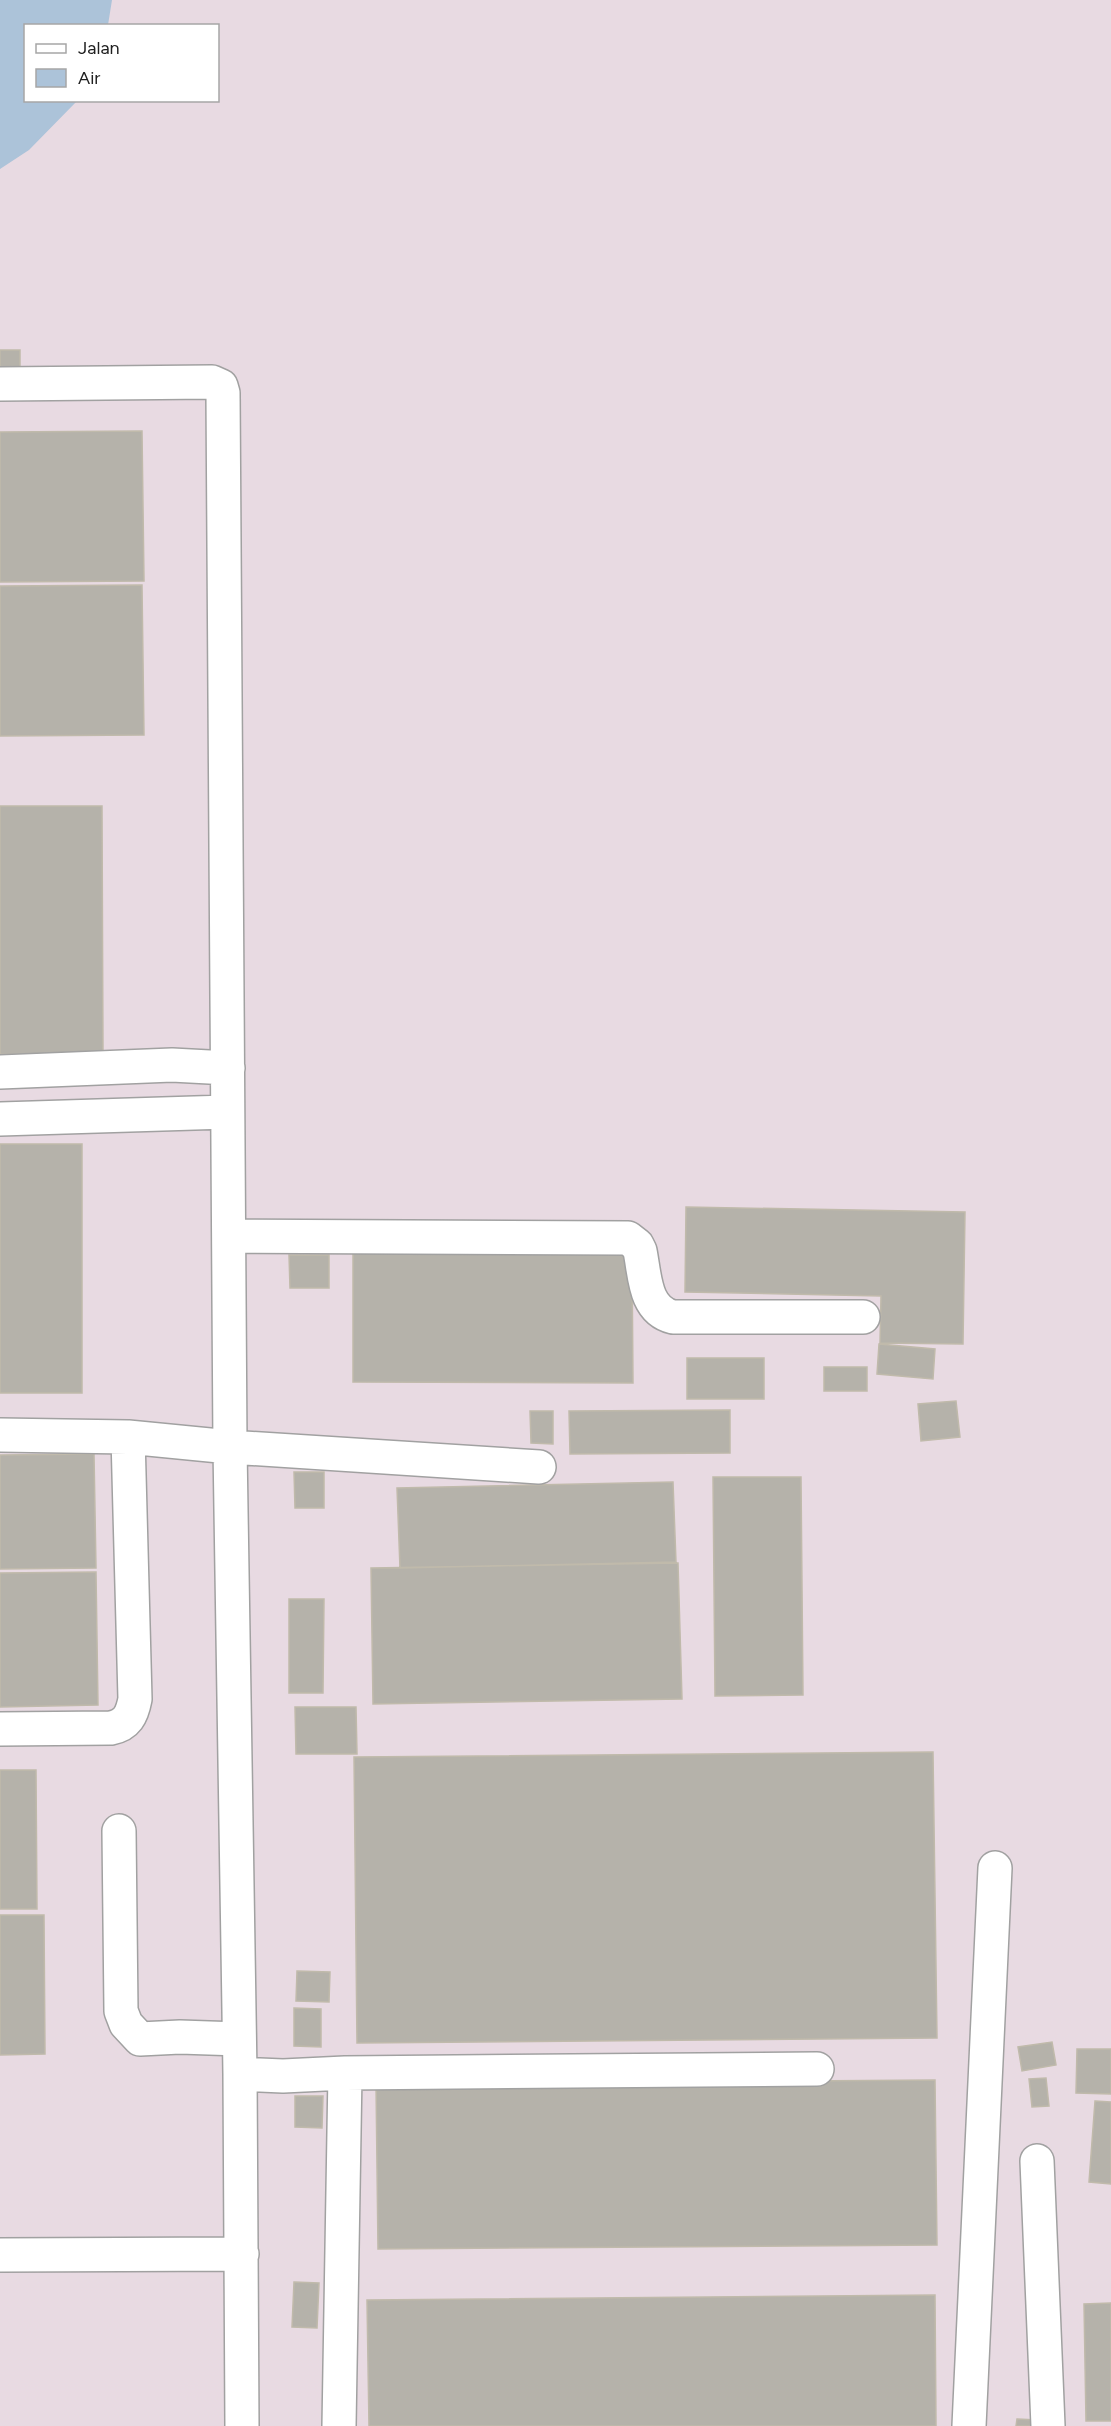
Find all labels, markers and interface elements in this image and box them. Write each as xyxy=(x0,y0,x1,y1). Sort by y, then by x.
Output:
legend xyxy=(24,24,219,102)
text: Jalan xyxy=(78,37,120,59)
text: Air xyxy=(78,67,100,89)

